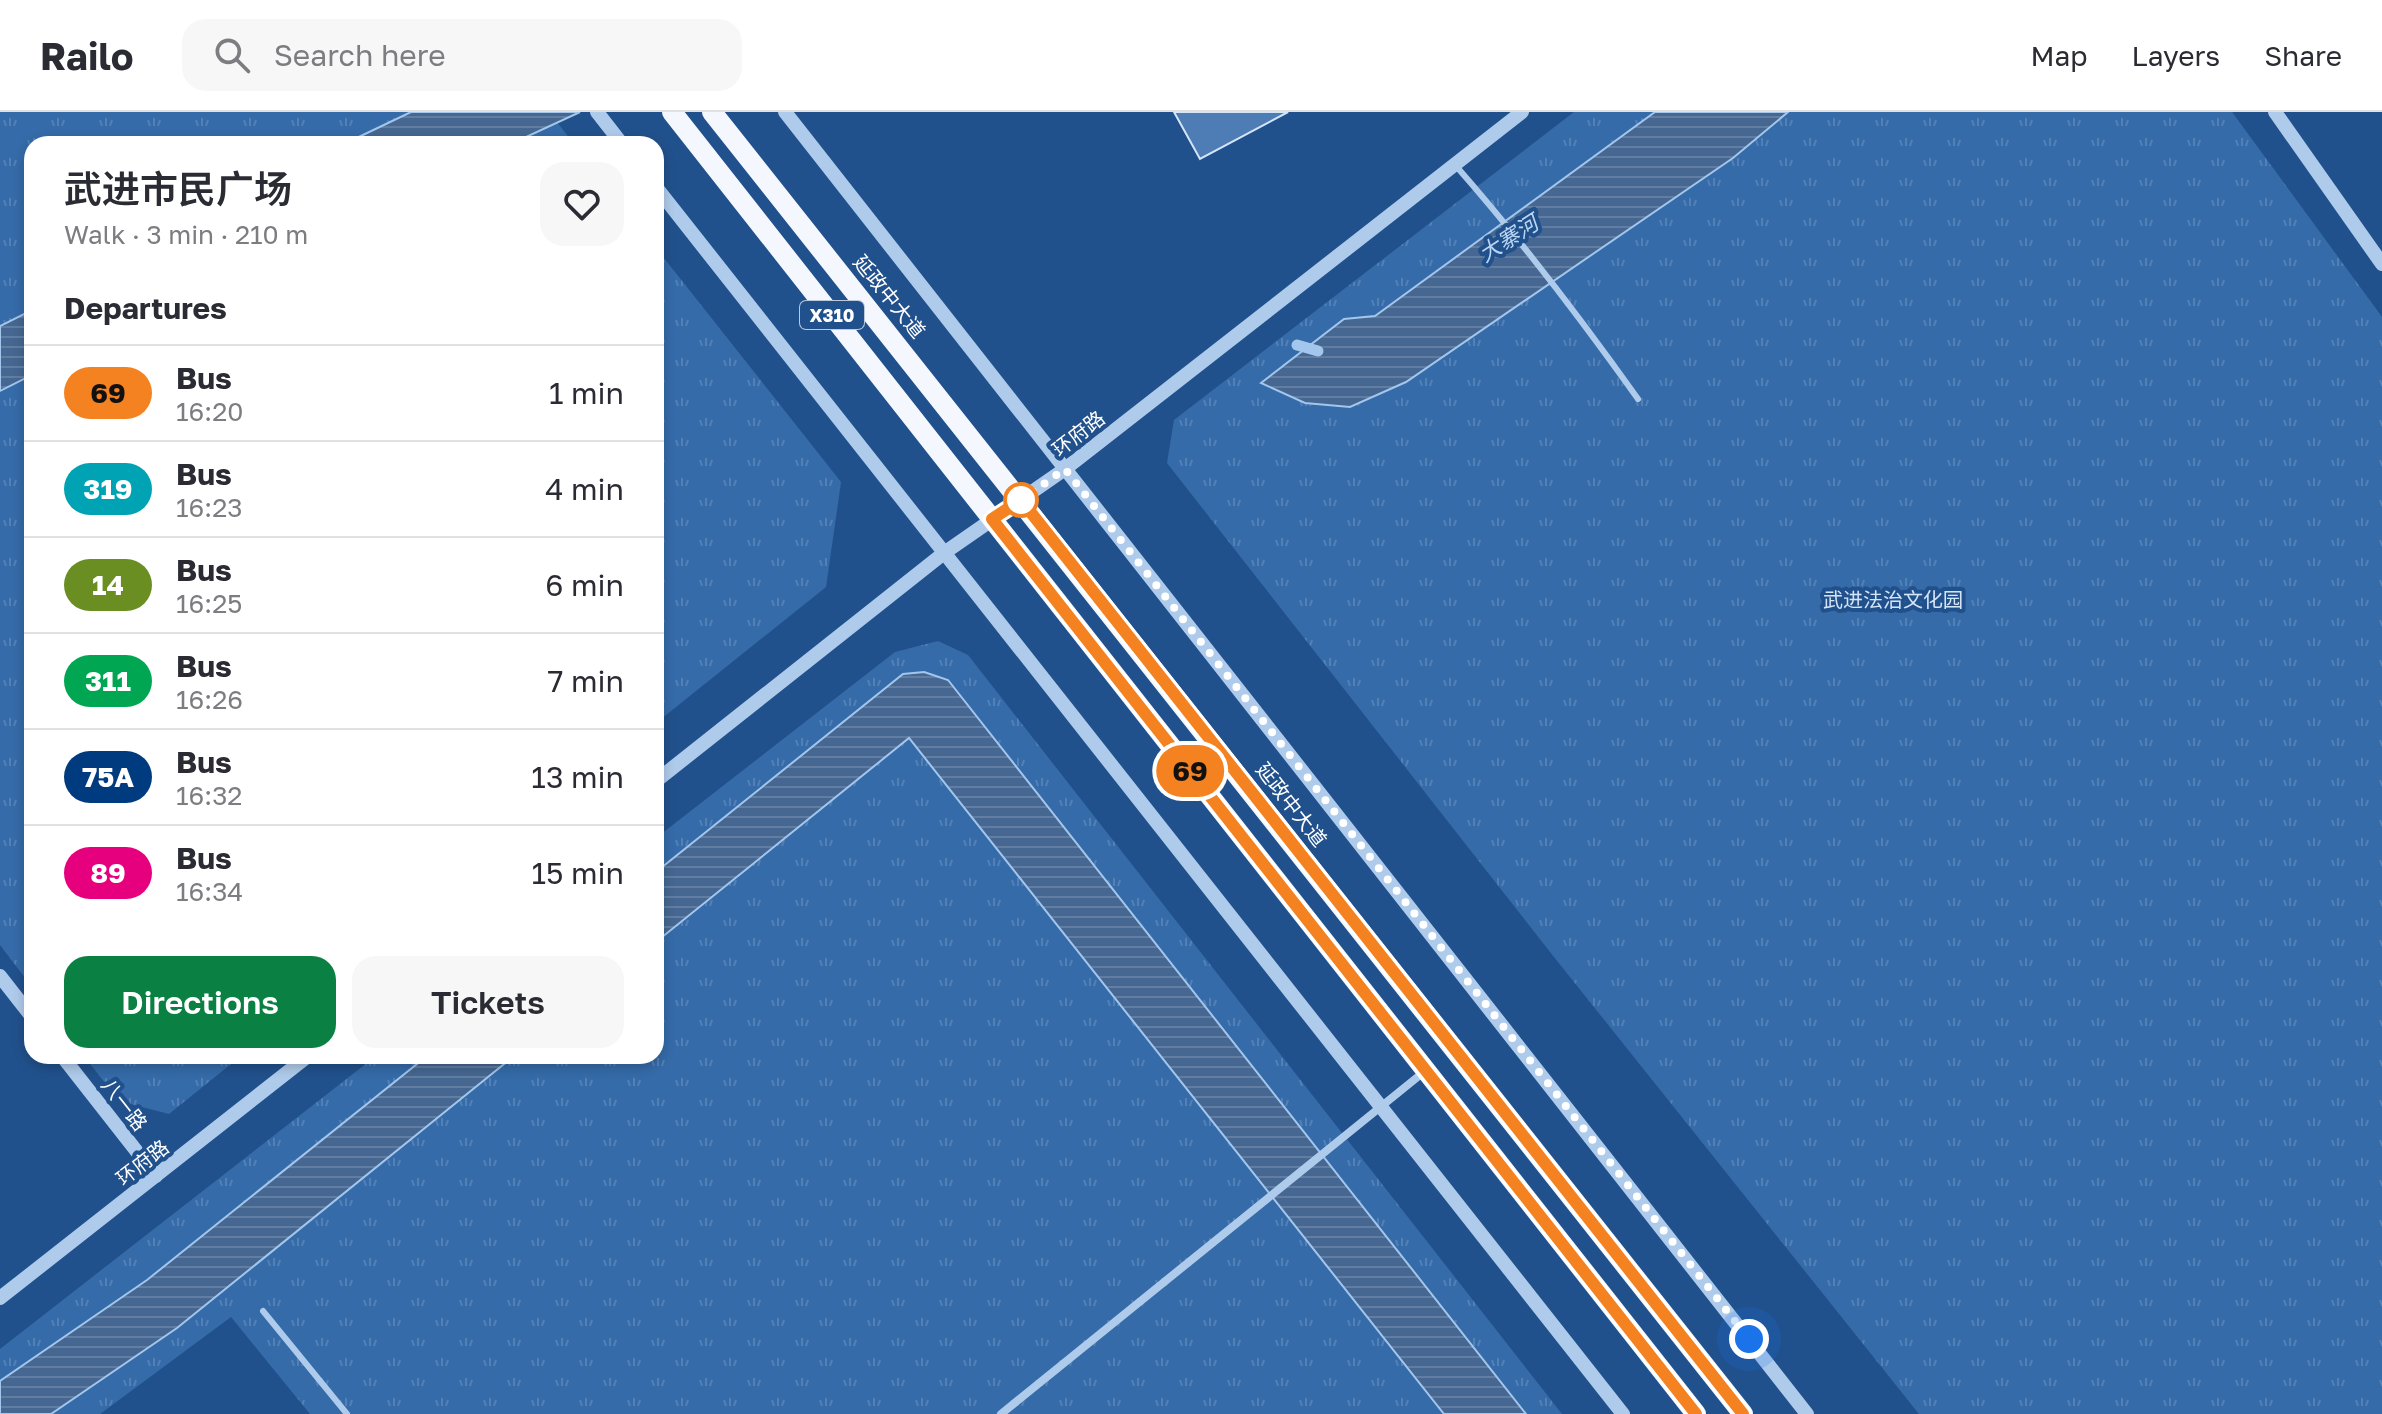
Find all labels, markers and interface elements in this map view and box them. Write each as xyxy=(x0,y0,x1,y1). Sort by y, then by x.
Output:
search box xyxy=(182,19,742,91)
text: Railo xyxy=(40,33,134,78)
icon: search xyxy=(210,33,254,77)
text: Search here xyxy=(274,37,446,73)
text: Map xyxy=(2030,39,2088,72)
text: Layers xyxy=(2132,39,2220,72)
text: Share xyxy=(2264,39,2342,72)
button: heart xyxy=(540,162,624,246)
text: 武进市民广场 xyxy=(64,166,292,211)
water label: 大寨河 xyxy=(1473,207,1546,267)
text: Walk · 3 min · 210 m xyxy=(64,219,308,250)
street label: 延政中大道 xyxy=(849,250,931,342)
text: Departures xyxy=(64,290,227,326)
road number: X310 xyxy=(800,301,864,329)
text: Bus xyxy=(176,360,232,396)
text: 1 min xyxy=(549,375,624,411)
text: 69 xyxy=(90,376,126,409)
text: 16:20 xyxy=(176,396,243,427)
street label: 环府路 xyxy=(1047,405,1109,461)
text: Bus xyxy=(176,456,232,492)
text: 4 min xyxy=(545,471,624,507)
text: 319 xyxy=(83,472,133,505)
unlabelled marker xyxy=(1004,483,1038,517)
text: 16:23 xyxy=(176,492,242,523)
text: Bus xyxy=(176,552,232,588)
text: 6 min xyxy=(545,567,624,603)
text: 14 xyxy=(92,568,124,601)
park label: 武进法治文化园 xyxy=(1823,587,1963,611)
text: 16:25 xyxy=(176,588,242,619)
text: Bus xyxy=(176,648,232,684)
text: 7 min xyxy=(548,663,624,699)
text: 311 xyxy=(85,664,131,697)
text: 16:26 xyxy=(176,684,243,715)
text: Bus xyxy=(176,744,232,780)
line badge: 69 xyxy=(1154,745,1226,797)
text: 69 xyxy=(1172,754,1208,787)
street label: 延政中大道 xyxy=(1252,757,1332,851)
text: 13 min xyxy=(531,759,624,795)
text: 75A xyxy=(82,760,134,793)
text: 16:32 xyxy=(176,780,242,811)
text: Bus xyxy=(176,840,232,876)
text: 15 min xyxy=(532,855,624,891)
text: 89 xyxy=(90,856,126,889)
text: 16:34 xyxy=(176,876,243,907)
button: Directions xyxy=(64,956,336,1048)
button: Tickets xyxy=(352,956,624,1048)
street label: 八一路 xyxy=(97,1073,153,1135)
street label: 环府路 xyxy=(111,1134,173,1190)
your location xyxy=(1729,1319,1769,1359)

